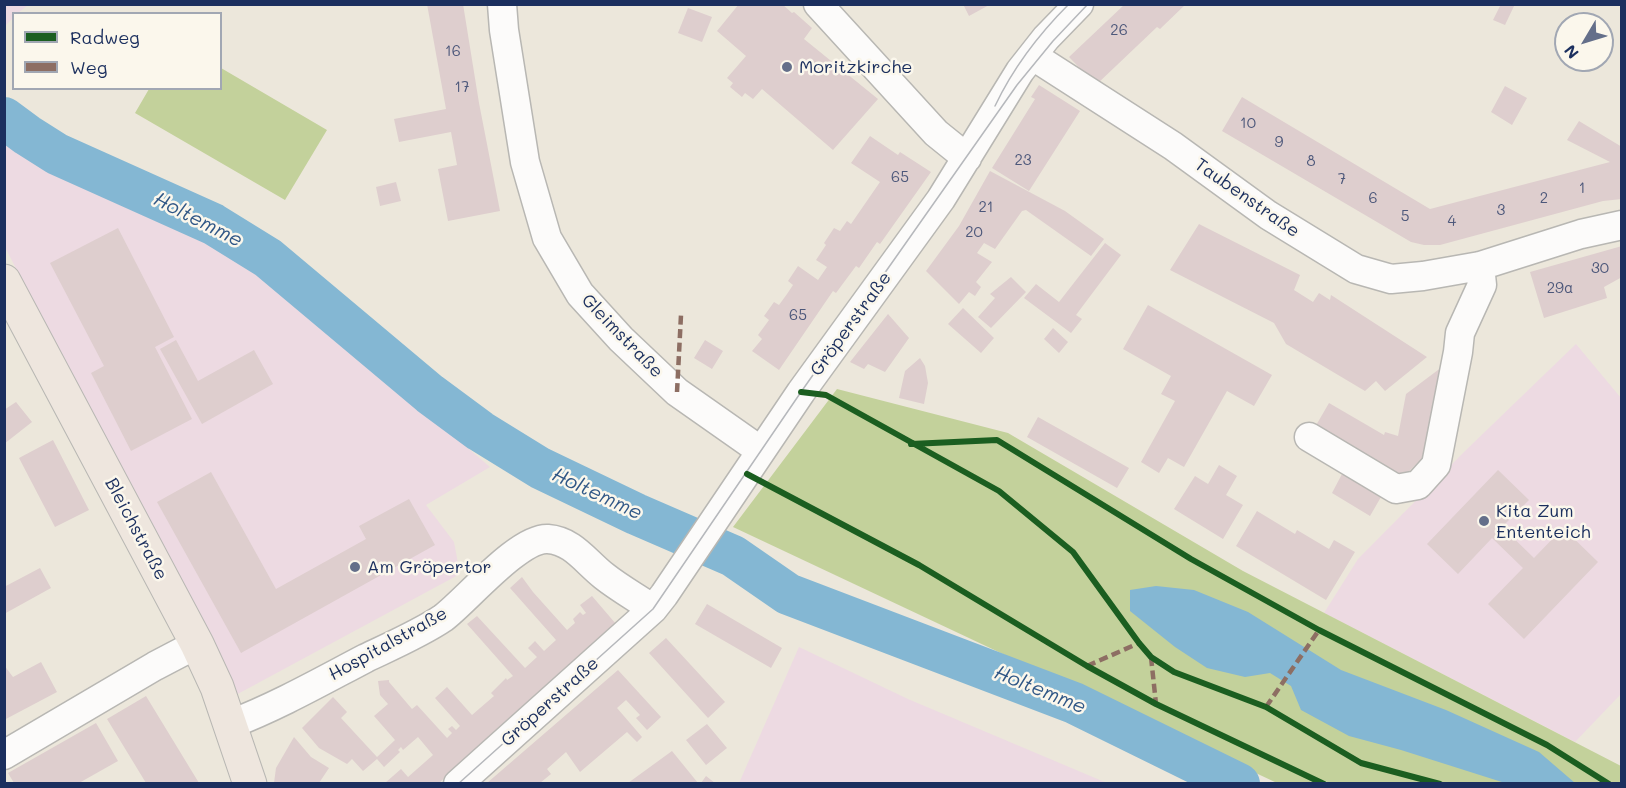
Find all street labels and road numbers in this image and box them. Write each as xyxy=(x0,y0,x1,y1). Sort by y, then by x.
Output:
street label: Taubenstraße xyxy=(1190,154,1304,242)
street label: Gröperstraße xyxy=(806,268,896,380)
street label: Gleimstraße xyxy=(577,290,667,382)
street label: Bleichstraße xyxy=(100,474,172,584)
street label: Hospitalstraße xyxy=(325,603,451,685)
street label: Gröperstraße xyxy=(497,653,603,751)

